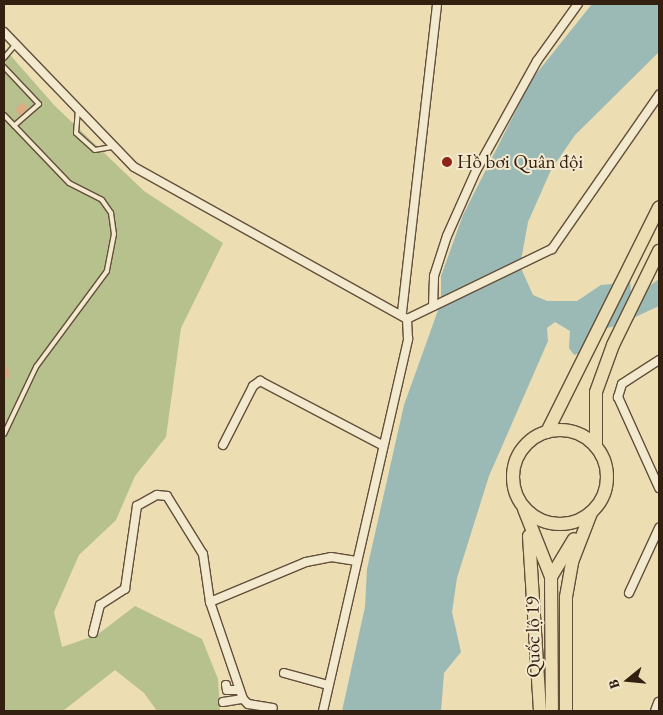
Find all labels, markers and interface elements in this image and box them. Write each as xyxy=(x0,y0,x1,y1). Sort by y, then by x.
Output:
place label: Hồ bơi Quân đội xyxy=(457,151,583,173)
marker: Hồ bơi Quân đội xyxy=(441,156,453,168)
street label: Quốc lộ 19 xyxy=(521,596,545,678)
north arrow xyxy=(603,655,653,705)
text: B xyxy=(604,678,624,691)

